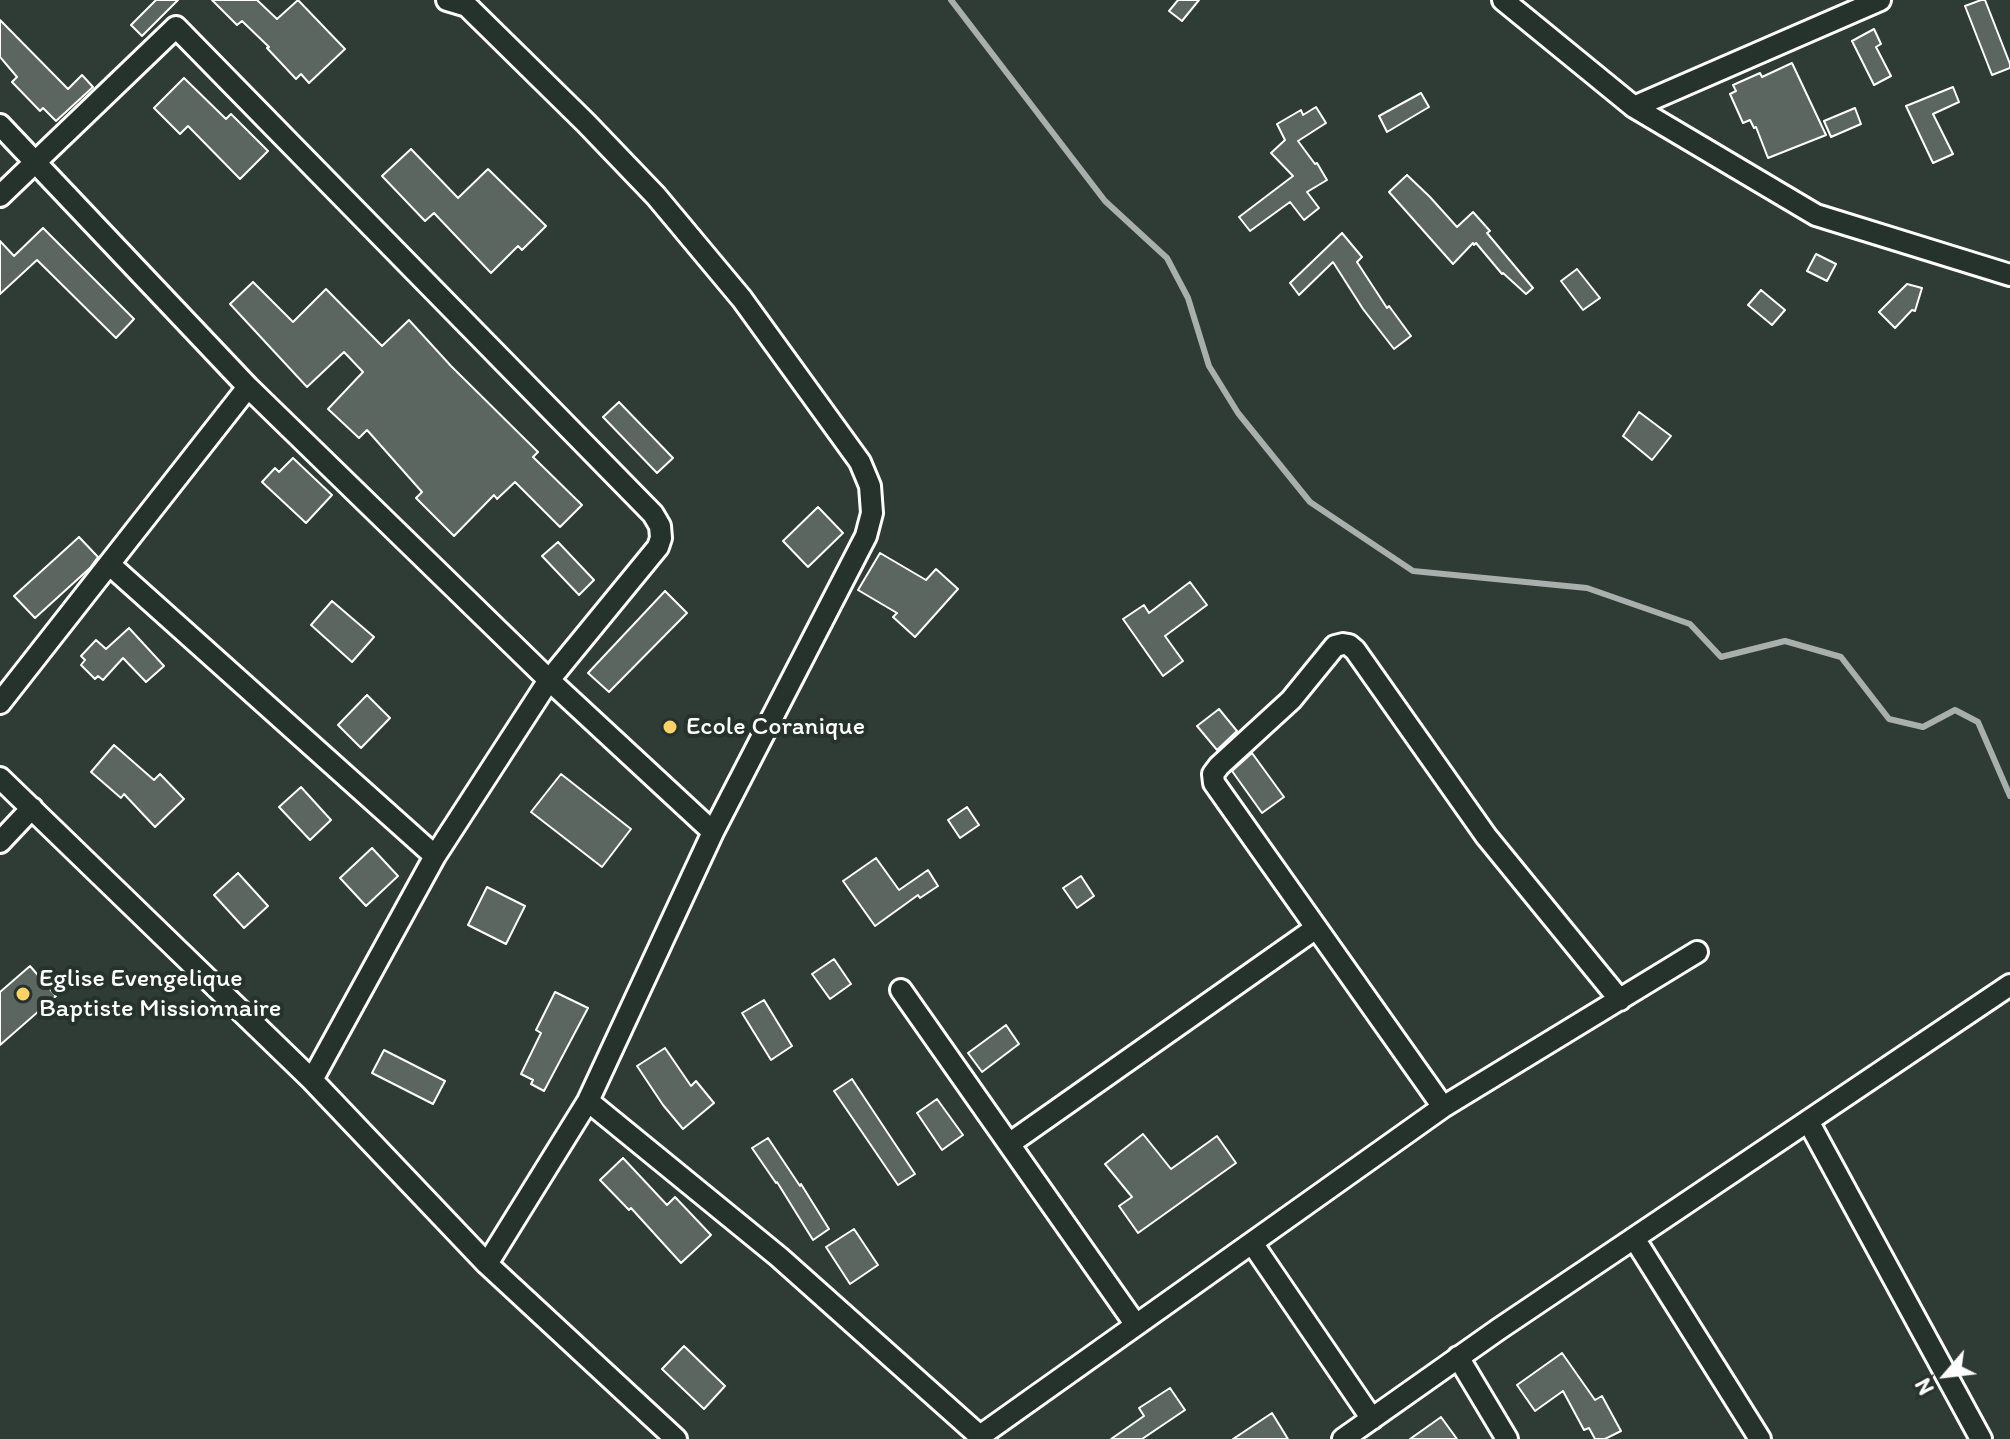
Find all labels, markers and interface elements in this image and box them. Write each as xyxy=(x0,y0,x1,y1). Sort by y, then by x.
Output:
place label: Ecole Coranique xyxy=(686,711,865,743)
marker: Ecole Coranique xyxy=(661,718,679,736)
place label: Eglise Evengelique Baptiste Missionnaire xyxy=(39,963,281,1024)
marker: Eglise Evengelique Baptiste Missionnaire xyxy=(14,985,32,1003)
north arrow xyxy=(1906,1335,1986,1415)
text: N xyxy=(1909,1374,1940,1399)

